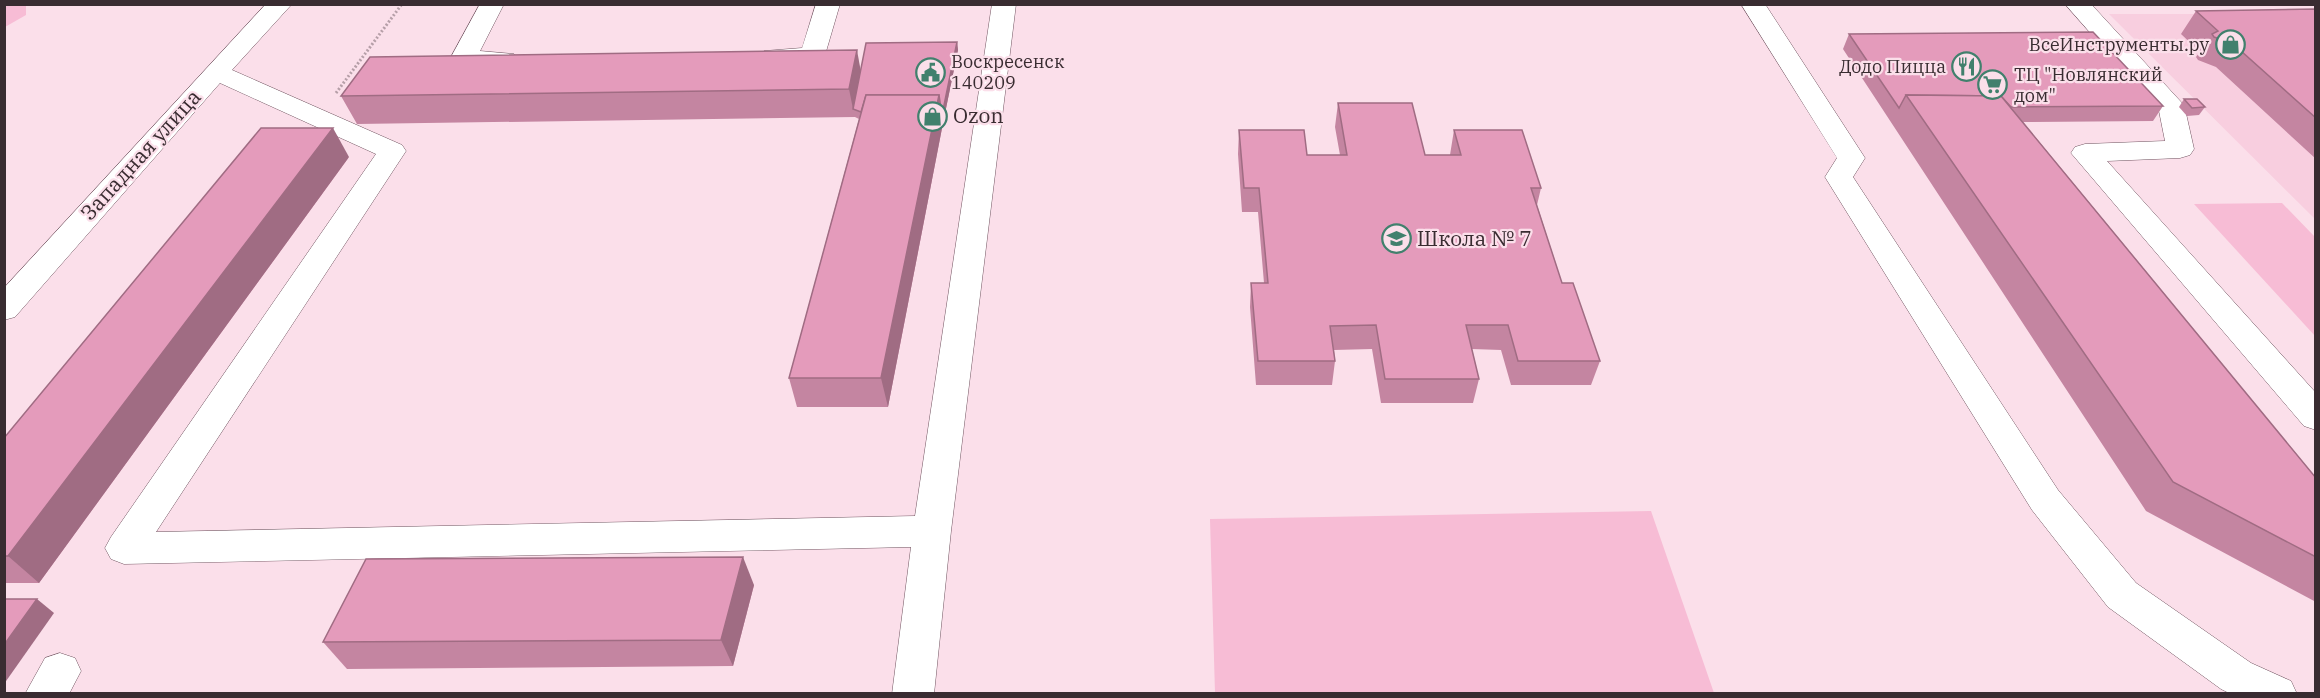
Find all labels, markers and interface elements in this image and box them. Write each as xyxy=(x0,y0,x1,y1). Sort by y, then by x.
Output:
shop icon: ВсеИнструменты.ру xyxy=(2214,29,2246,61)
place label: ВсеИнструменты.ру xyxy=(2029,33,2209,56)
place label: Воскресенск 140209 xyxy=(951,50,1065,94)
restaurant icon: Додо Пицца xyxy=(1951,51,1983,83)
place label: Додо Пицца xyxy=(1839,55,1946,78)
public building icon: Воскресенск 140209 xyxy=(914,56,946,88)
place label: ТЦ "Новлянский дом" xyxy=(2014,63,2163,107)
supermarket icon: ТЦ "Новлянский дом" xyxy=(1977,69,2009,101)
street label: Западная улица xyxy=(74,83,207,226)
shop icon: Ozon xyxy=(916,100,948,132)
place label: Ozon xyxy=(953,101,1004,129)
school or university icon: Школа № 7 xyxy=(1380,223,1412,255)
place label: Школа № 7 xyxy=(1417,224,1532,252)

